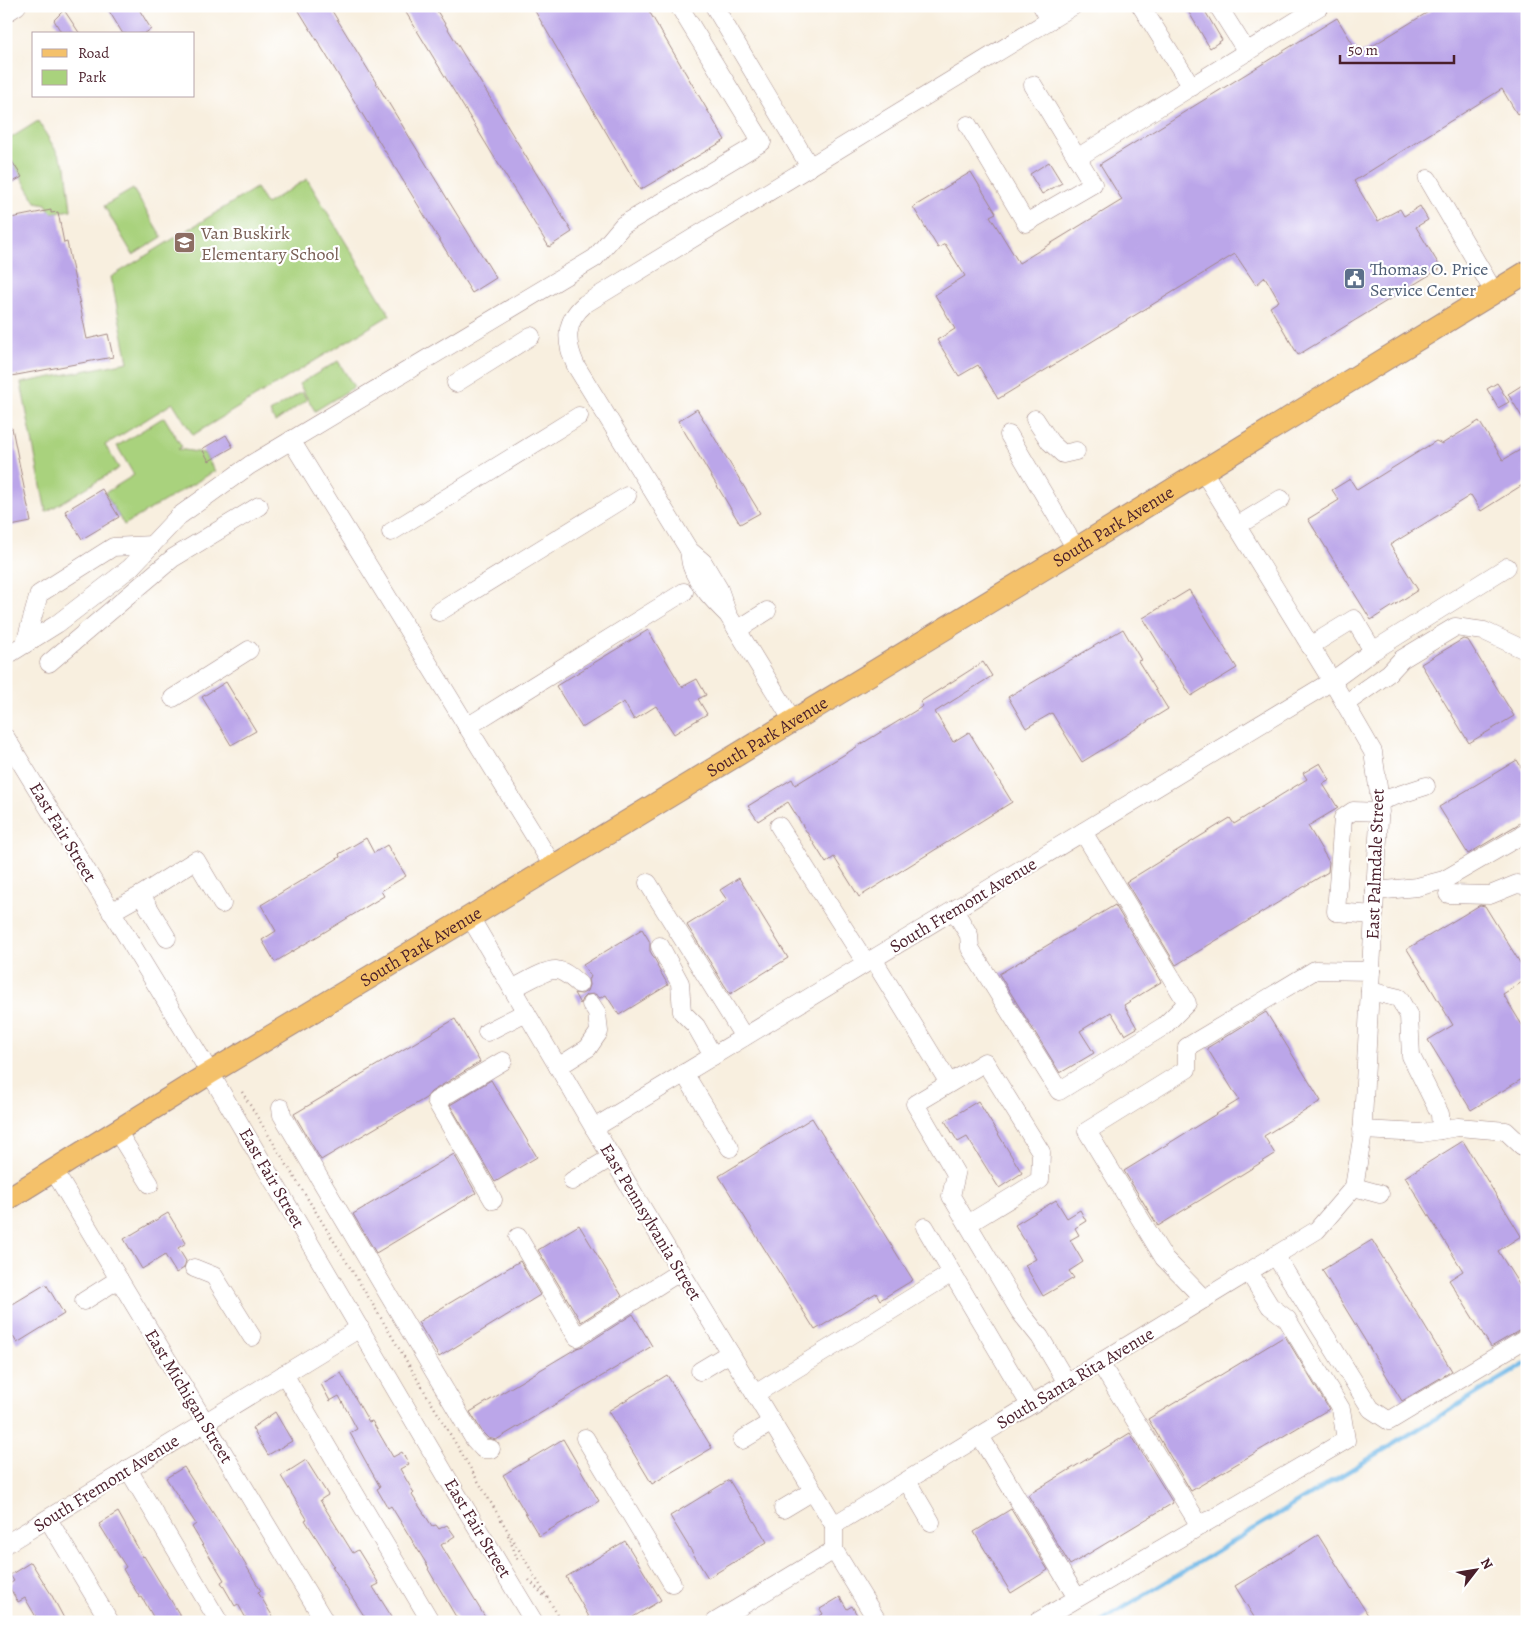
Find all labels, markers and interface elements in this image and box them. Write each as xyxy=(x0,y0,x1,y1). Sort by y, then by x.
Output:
legend xyxy=(32,32,195,98)
scale bar xyxy=(1340,32,1454,64)
text: 50 m xyxy=(1348,40,1378,60)
text: Road xyxy=(78,43,110,63)
text: Park xyxy=(78,67,107,87)
place label: Van Buskirk Elementary School xyxy=(200,221,339,266)
school or university icon: Van Buskirk Elementary School xyxy=(173,231,197,255)
place label: Thomas O. Price Service Center xyxy=(1370,257,1488,302)
public building icon: Thomas O. Price Service Center xyxy=(1342,267,1366,291)
street label: South Park Avenue xyxy=(1048,480,1178,573)
street label: South Park Avenue xyxy=(702,691,832,783)
street label: East Fair Street xyxy=(24,778,102,886)
street label: East Palmdale Street xyxy=(1360,788,1390,940)
street label: South Fremont Avenue xyxy=(885,852,1041,958)
street label: South Park Avenue xyxy=(355,901,486,992)
street label: East Fair Street xyxy=(234,1123,310,1233)
street label: East Pennsylvania Street xyxy=(595,1139,707,1305)
street label: South Santa Rita Avenue xyxy=(992,1321,1158,1435)
street label: East Michigan Street xyxy=(139,1324,239,1468)
street label: South Fremont Avenue xyxy=(29,1428,183,1538)
street label: East Fair Street xyxy=(439,1474,517,1582)
north arrow xyxy=(1450,1546,1500,1596)
text: N xyxy=(1476,1554,1497,1573)

